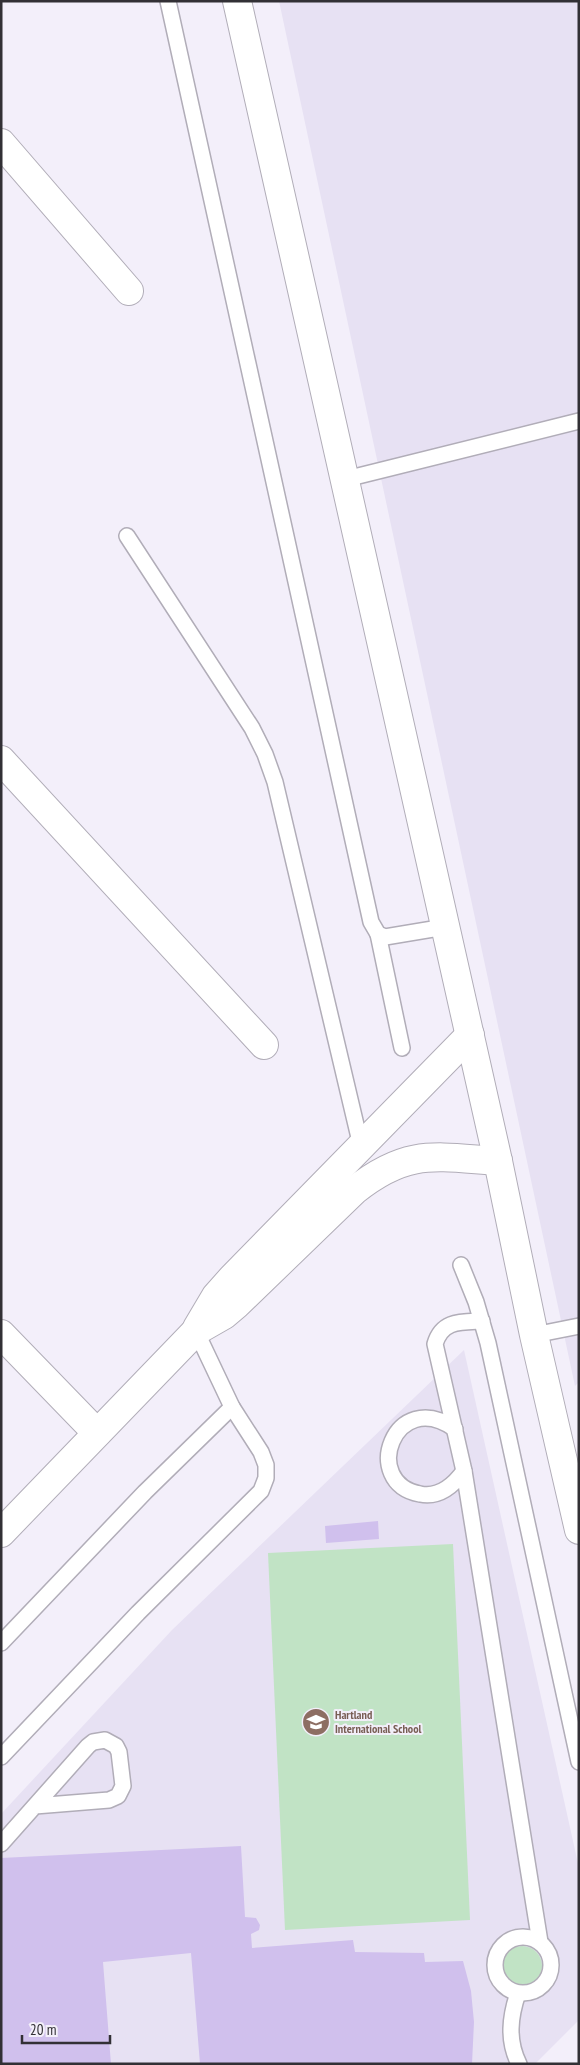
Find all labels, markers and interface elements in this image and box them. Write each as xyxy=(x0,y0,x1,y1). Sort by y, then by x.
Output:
school or university icon: Hartland International School xyxy=(301,1707,331,1737)
place label: Hartland International School xyxy=(335,1707,422,1736)
scale bar xyxy=(22,2012,110,2044)
text: 20 m xyxy=(30,2020,56,2039)

